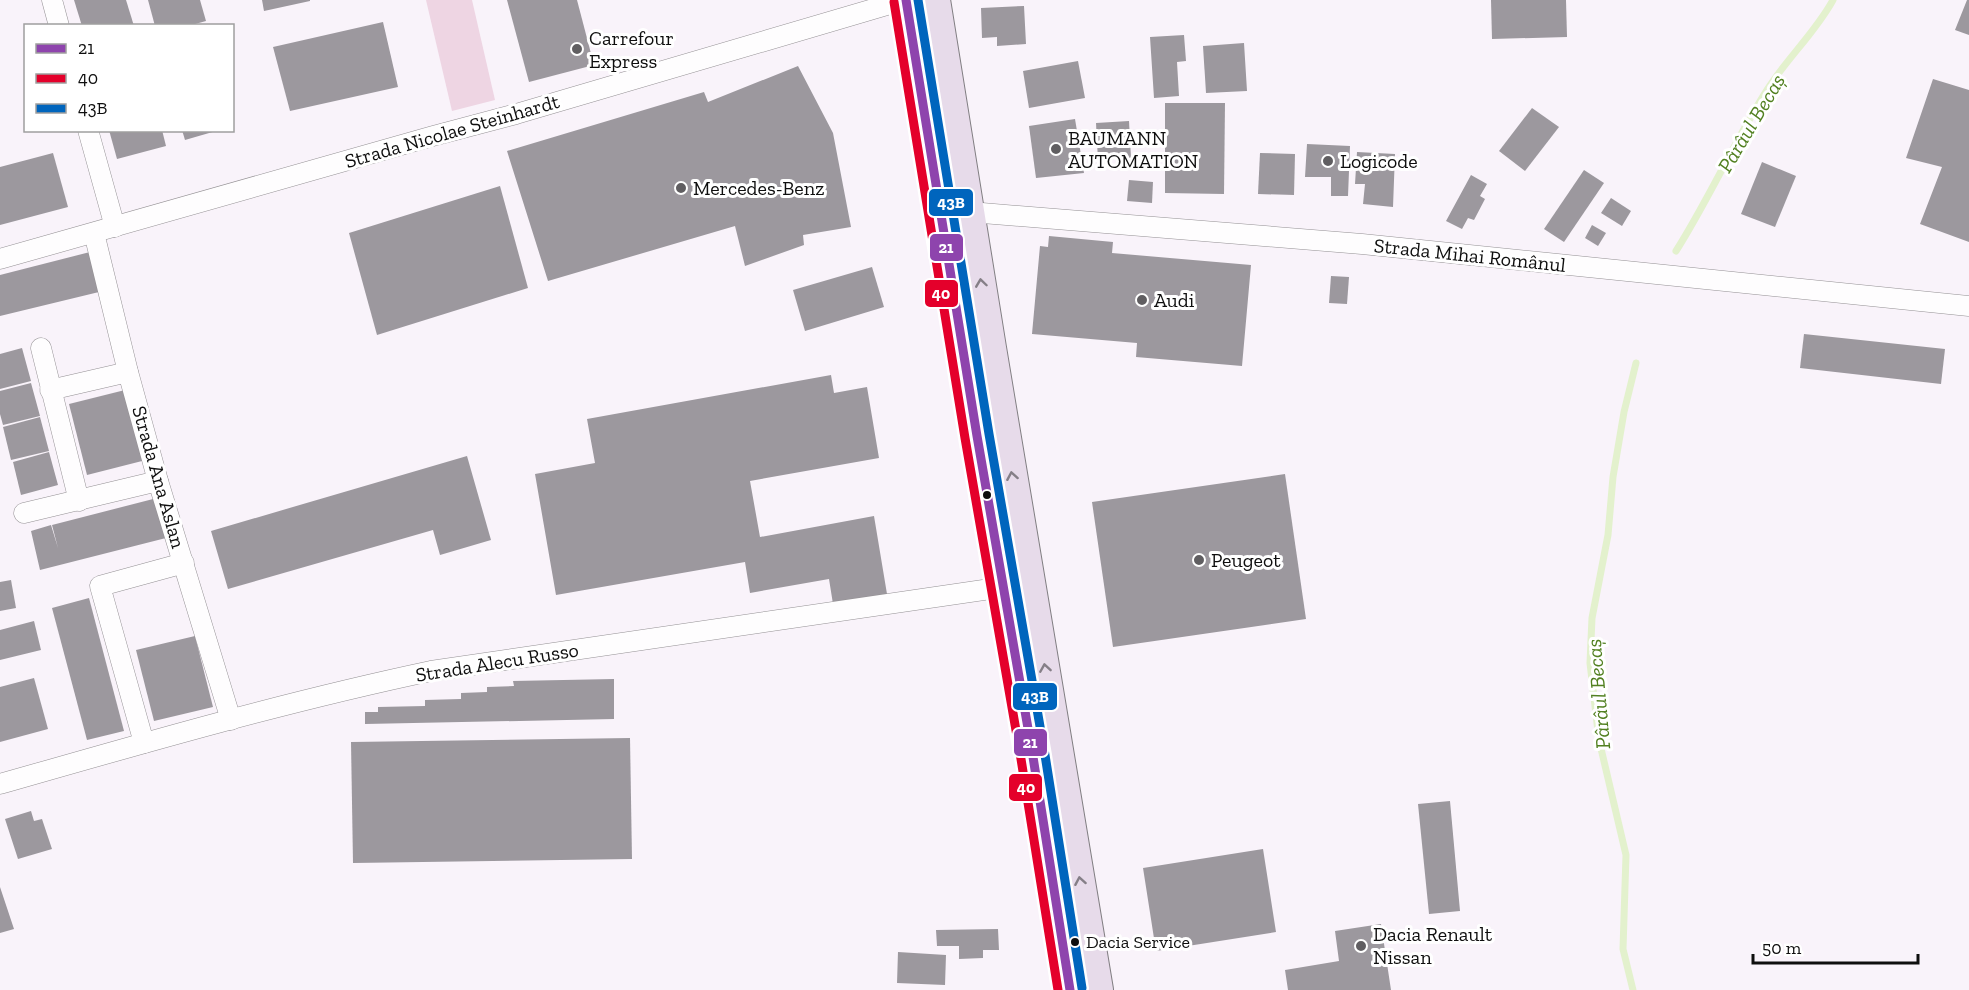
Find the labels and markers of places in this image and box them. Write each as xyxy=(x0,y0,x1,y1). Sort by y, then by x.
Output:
place label: Carrefour Express xyxy=(589,26,674,73)
marker: Carrefour Express xyxy=(570,42,584,56)
place label: BAUMANN AUTOMATION xyxy=(1068,126,1198,173)
marker: BAUMANN AUTOMATION xyxy=(1049,142,1063,156)
place label: Logicode xyxy=(1340,149,1418,173)
marker: Logicode xyxy=(1321,154,1335,168)
place label: Mercedes-Benz xyxy=(693,176,824,200)
marker: Mercedes-Benz xyxy=(674,181,688,195)
place label: Audi xyxy=(1154,288,1195,312)
marker: Audi xyxy=(1135,293,1149,307)
unlabelled marker xyxy=(981,489,993,501)
place label: Peugeot xyxy=(1211,548,1281,572)
marker: Peugeot xyxy=(1192,553,1206,567)
place label: Dacia Renault Nissan xyxy=(1373,922,1493,969)
place label: Dacia Service xyxy=(1086,931,1190,953)
marker: Dacia Service xyxy=(1069,936,1081,948)
marker: Dacia Renault Nissan xyxy=(1354,939,1368,953)

